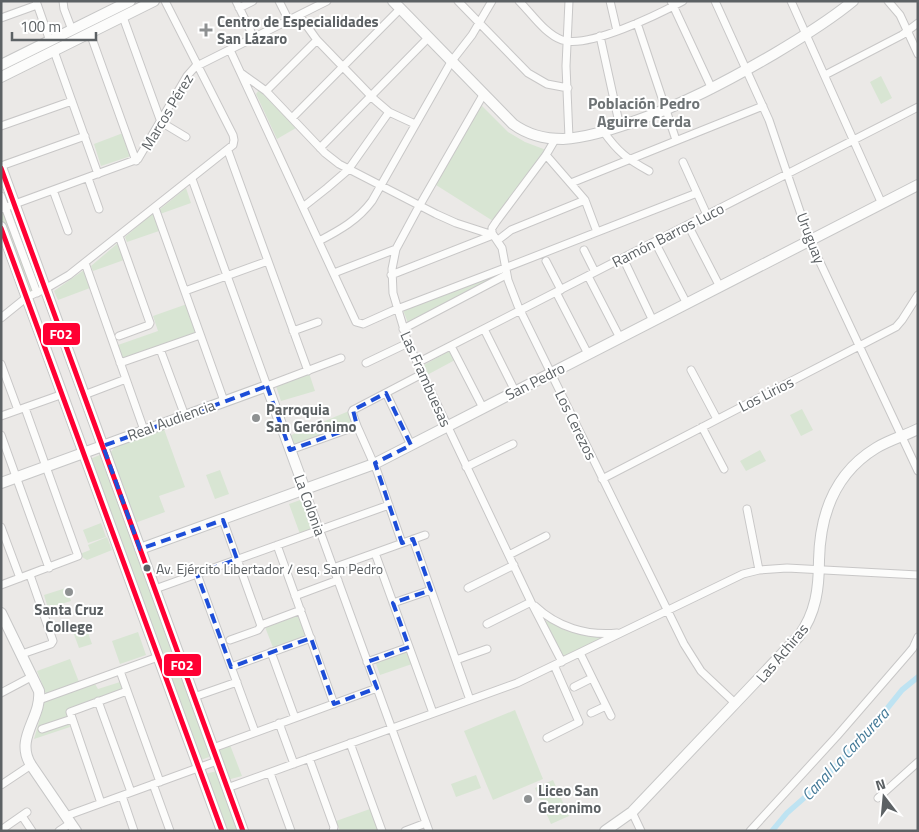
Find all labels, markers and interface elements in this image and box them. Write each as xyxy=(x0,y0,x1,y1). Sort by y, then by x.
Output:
scale bar xyxy=(12,10,96,42)
place label: Centro de Especialidades San Lázaro xyxy=(217,10,379,50)
text: 100 m xyxy=(20,15,61,38)
marker: Centro de Especialidades San Lázaro xyxy=(199,23,213,37)
street label: Marcos Pérez xyxy=(135,69,199,155)
district label: Población Pedro Aguirre Cerda xyxy=(588,91,700,133)
street label: Ramón Barros Luco xyxy=(608,197,728,273)
street label: Uruguay xyxy=(791,209,831,267)
line badge: F02 xyxy=(42,322,81,346)
text: F02 xyxy=(49,323,73,344)
street label: Las Frambuesas xyxy=(395,327,457,431)
street label: San Pedro xyxy=(501,356,569,406)
street label: Los Lirios xyxy=(734,370,798,418)
street label: Los Cerezos xyxy=(549,386,603,464)
street label: Real Audiencia xyxy=(124,393,219,447)
place label: Parroquia San Gerónimo xyxy=(266,398,357,438)
marker: Parroquia San Gerónimo xyxy=(250,412,262,424)
street label: La Colonia xyxy=(288,471,332,540)
place label: Av. Ejército Libertador / esq. San Pedro xyxy=(156,558,383,579)
marker: Av. Ejército Libertador / esq. San Pedro xyxy=(142,563,152,573)
marker: Santa Cruz College xyxy=(63,586,75,598)
place label: Santa Cruz College xyxy=(34,598,104,638)
street label: Las Achiras xyxy=(750,618,814,688)
line badge: F02 xyxy=(163,653,202,677)
text: F02 xyxy=(170,654,194,675)
water label: Canal La Carburera xyxy=(796,702,895,806)
north arrow xyxy=(859,772,909,822)
text: N xyxy=(873,773,888,795)
place label: Liceo San Geronimo xyxy=(538,779,601,819)
marker: Liceo San Geronimo xyxy=(522,793,534,805)

